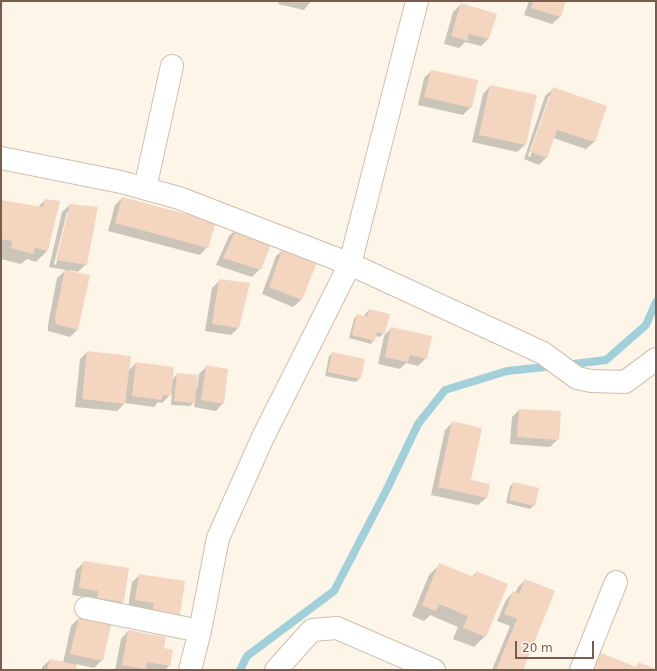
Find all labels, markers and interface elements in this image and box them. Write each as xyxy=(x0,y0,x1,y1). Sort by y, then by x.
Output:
scale bar xyxy=(517,633,596,659)
text: 20 m xyxy=(522,641,553,655)

